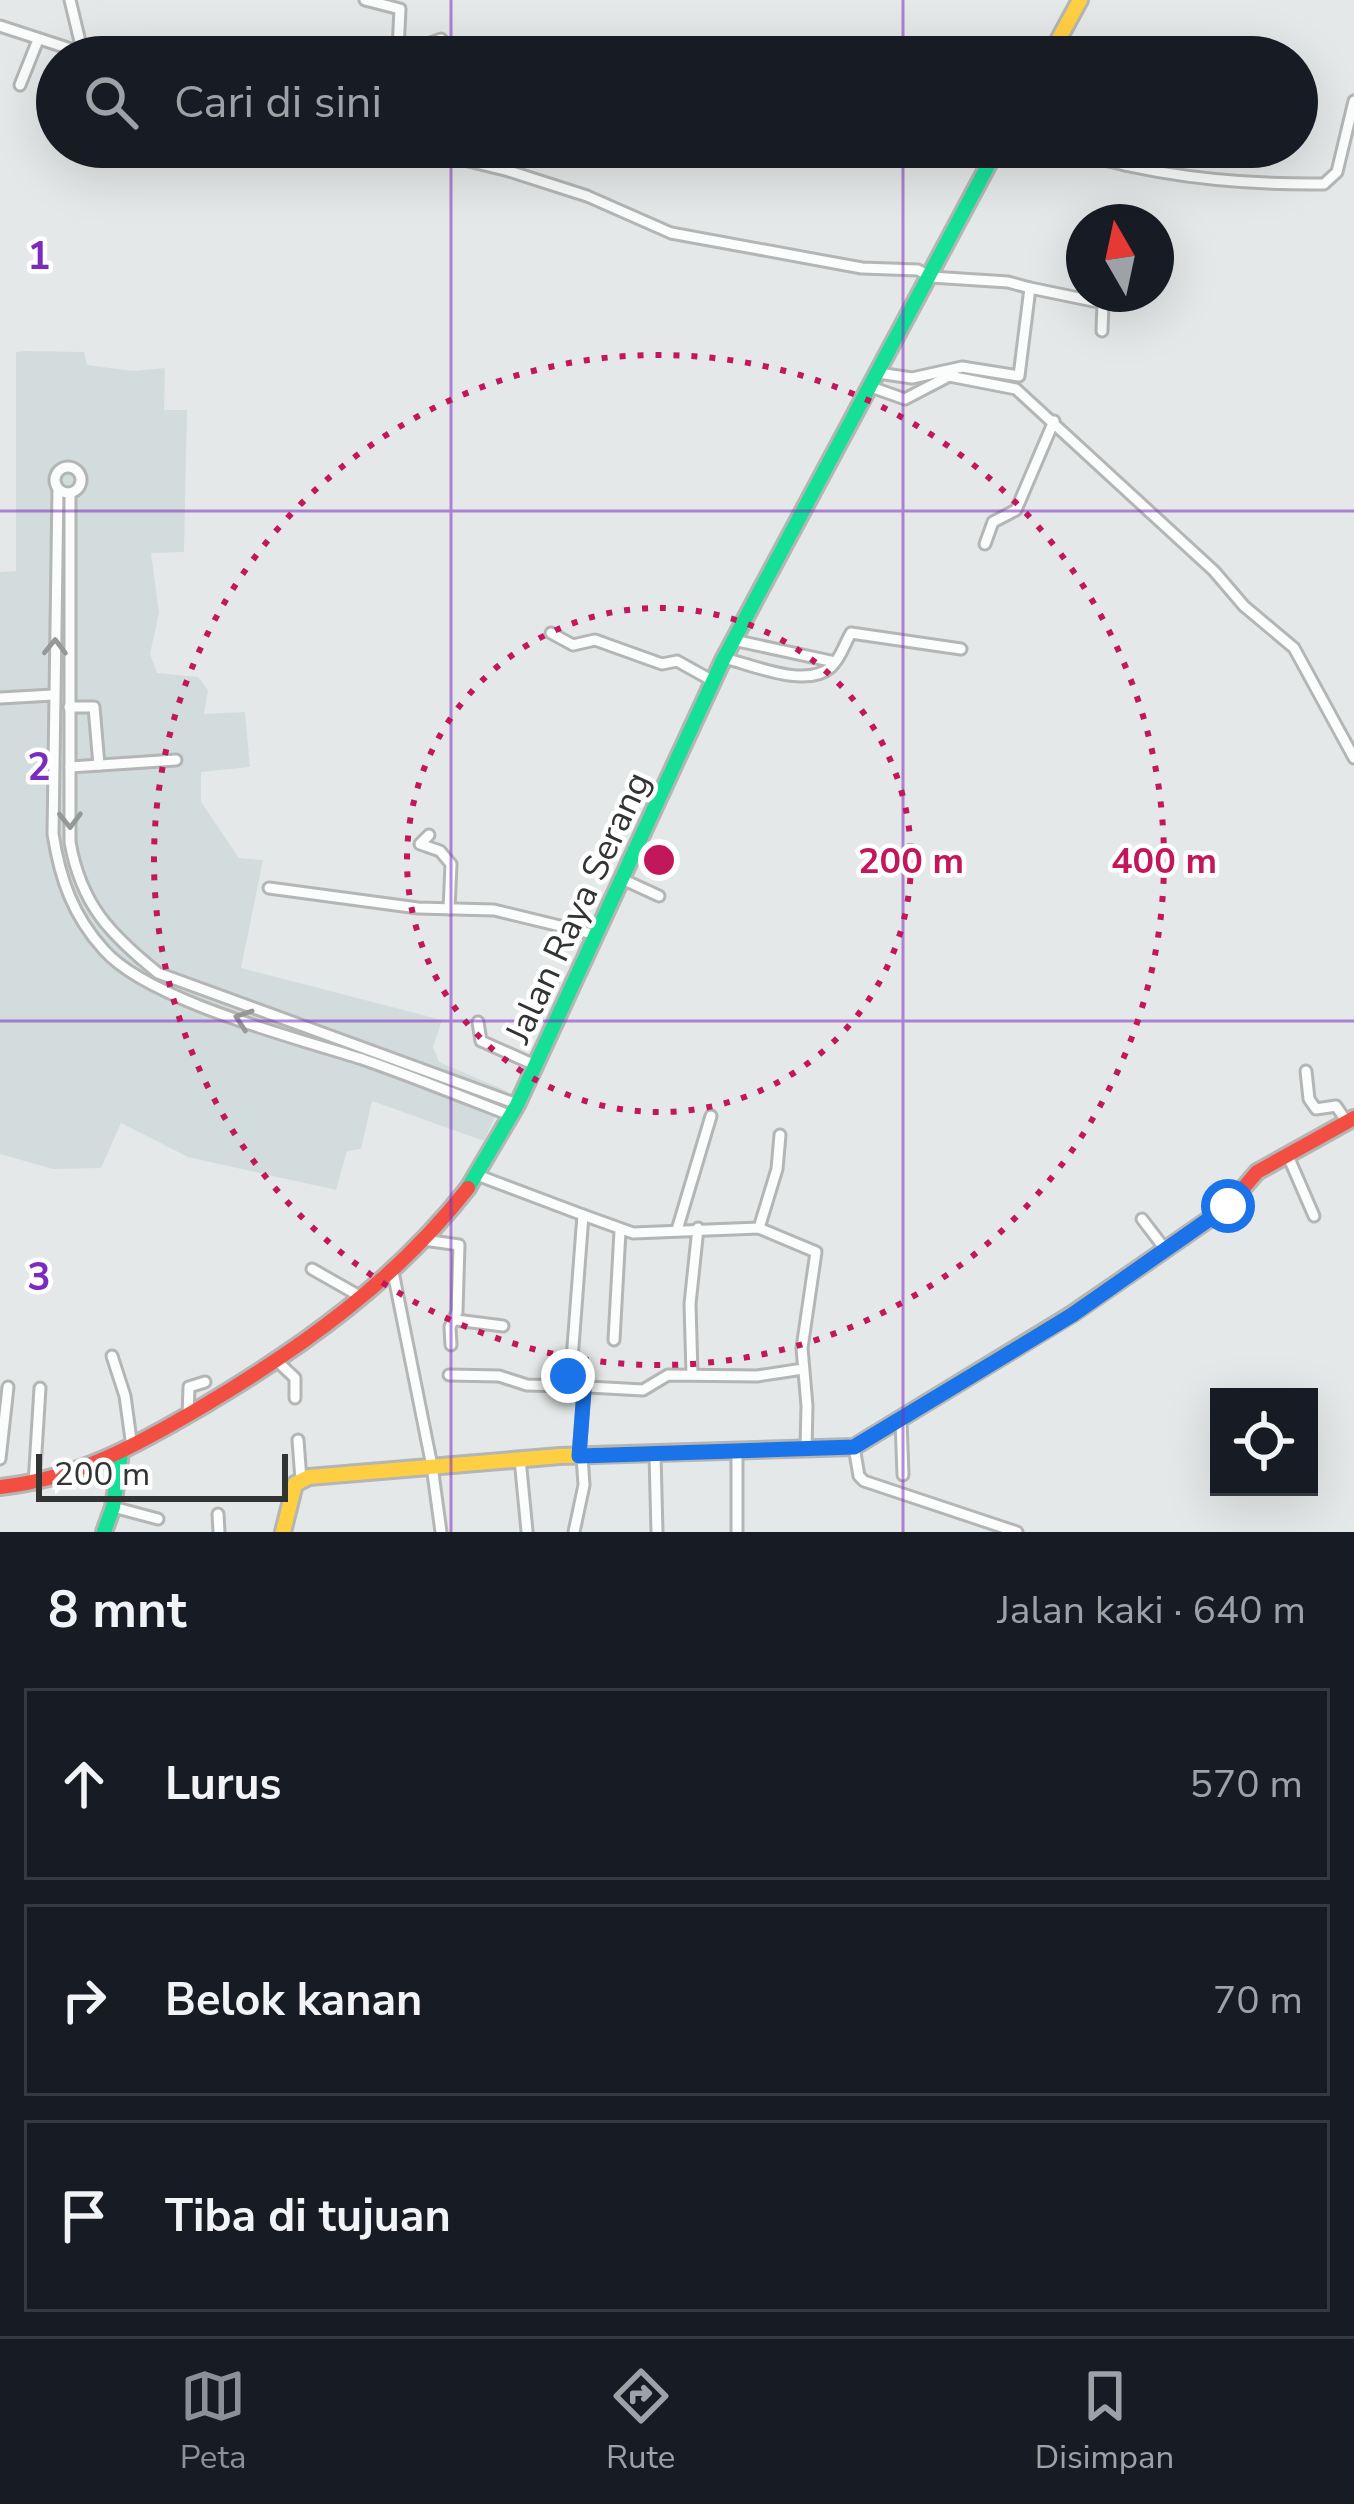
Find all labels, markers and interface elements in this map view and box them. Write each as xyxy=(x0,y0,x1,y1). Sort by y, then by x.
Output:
search box xyxy=(36,36,1318,168)
icon: search xyxy=(78,69,144,135)
text: Cari di sini xyxy=(174,72,382,133)
north arrow xyxy=(1066,204,1174,312)
text: 1 xyxy=(27,230,51,283)
one-way arrow xyxy=(41,637,67,656)
text: 2 xyxy=(27,741,51,794)
street label: Jalan Raya Serang xyxy=(494,764,663,1052)
one-way arrow xyxy=(56,811,82,830)
text: 200 m xyxy=(858,837,964,886)
text: 400 m xyxy=(1111,837,1217,886)
centre of rings xyxy=(638,839,680,881)
one-way arrow xyxy=(234,1009,255,1034)
route start xyxy=(1201,1179,1255,1233)
text: 3 xyxy=(27,1251,51,1304)
route end xyxy=(541,1349,595,1403)
map controls xyxy=(1210,1388,1318,1496)
button: locate xyxy=(1210,1388,1318,1496)
scale bar xyxy=(36,1448,288,1501)
text: 200 m xyxy=(54,1452,150,1497)
text: 8 mnt xyxy=(48,1575,187,1645)
text: Jalan kaki · 640 m xyxy=(997,1584,1306,1637)
icon: ahead xyxy=(51,1751,117,1817)
text: Lurus xyxy=(165,1754,282,1815)
text: 570 m xyxy=(1189,1758,1303,1811)
icon: right xyxy=(51,1967,117,2033)
text: Belok kanan xyxy=(165,1970,422,2031)
text: 70 m xyxy=(1213,1974,1303,2027)
icon: arrive xyxy=(51,2183,117,2249)
text: Tiba di tujuan xyxy=(165,2186,451,2247)
tab: Peta xyxy=(180,2363,246,2480)
tab: Rute xyxy=(606,2363,675,2480)
tab: Disimpan xyxy=(1035,2363,1174,2480)

